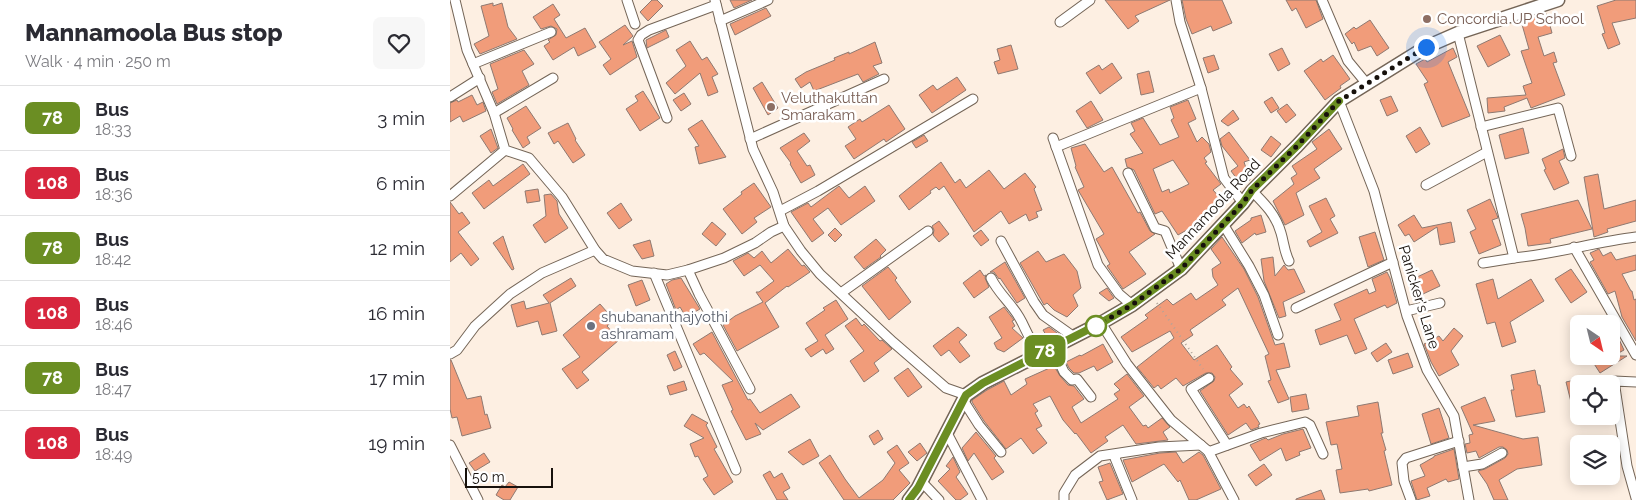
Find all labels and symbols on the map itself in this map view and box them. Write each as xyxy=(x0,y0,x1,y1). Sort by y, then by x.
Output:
place label: Concordia UP School xyxy=(1437,10,1585,28)
marker: Concordia UP School xyxy=(1421,13,1433,25)
your location xyxy=(1414,35,1439,60)
place label: Veluthakuttan Smarakam xyxy=(781,89,878,124)
marker: Veluthakuttan Smarakam xyxy=(765,101,777,113)
street label: Mannamoola Road xyxy=(1162,155,1264,263)
street label: Panicker's Lane xyxy=(1395,243,1443,351)
place label: shubananthajyothi ashramam xyxy=(601,308,728,343)
unlabelled marker xyxy=(1085,315,1107,337)
north arrow xyxy=(1570,315,1620,365)
marker: shubananthajyothi ashramam xyxy=(585,320,597,332)
line badge: 78 xyxy=(1022,335,1068,367)
scale bar xyxy=(465,465,552,488)

